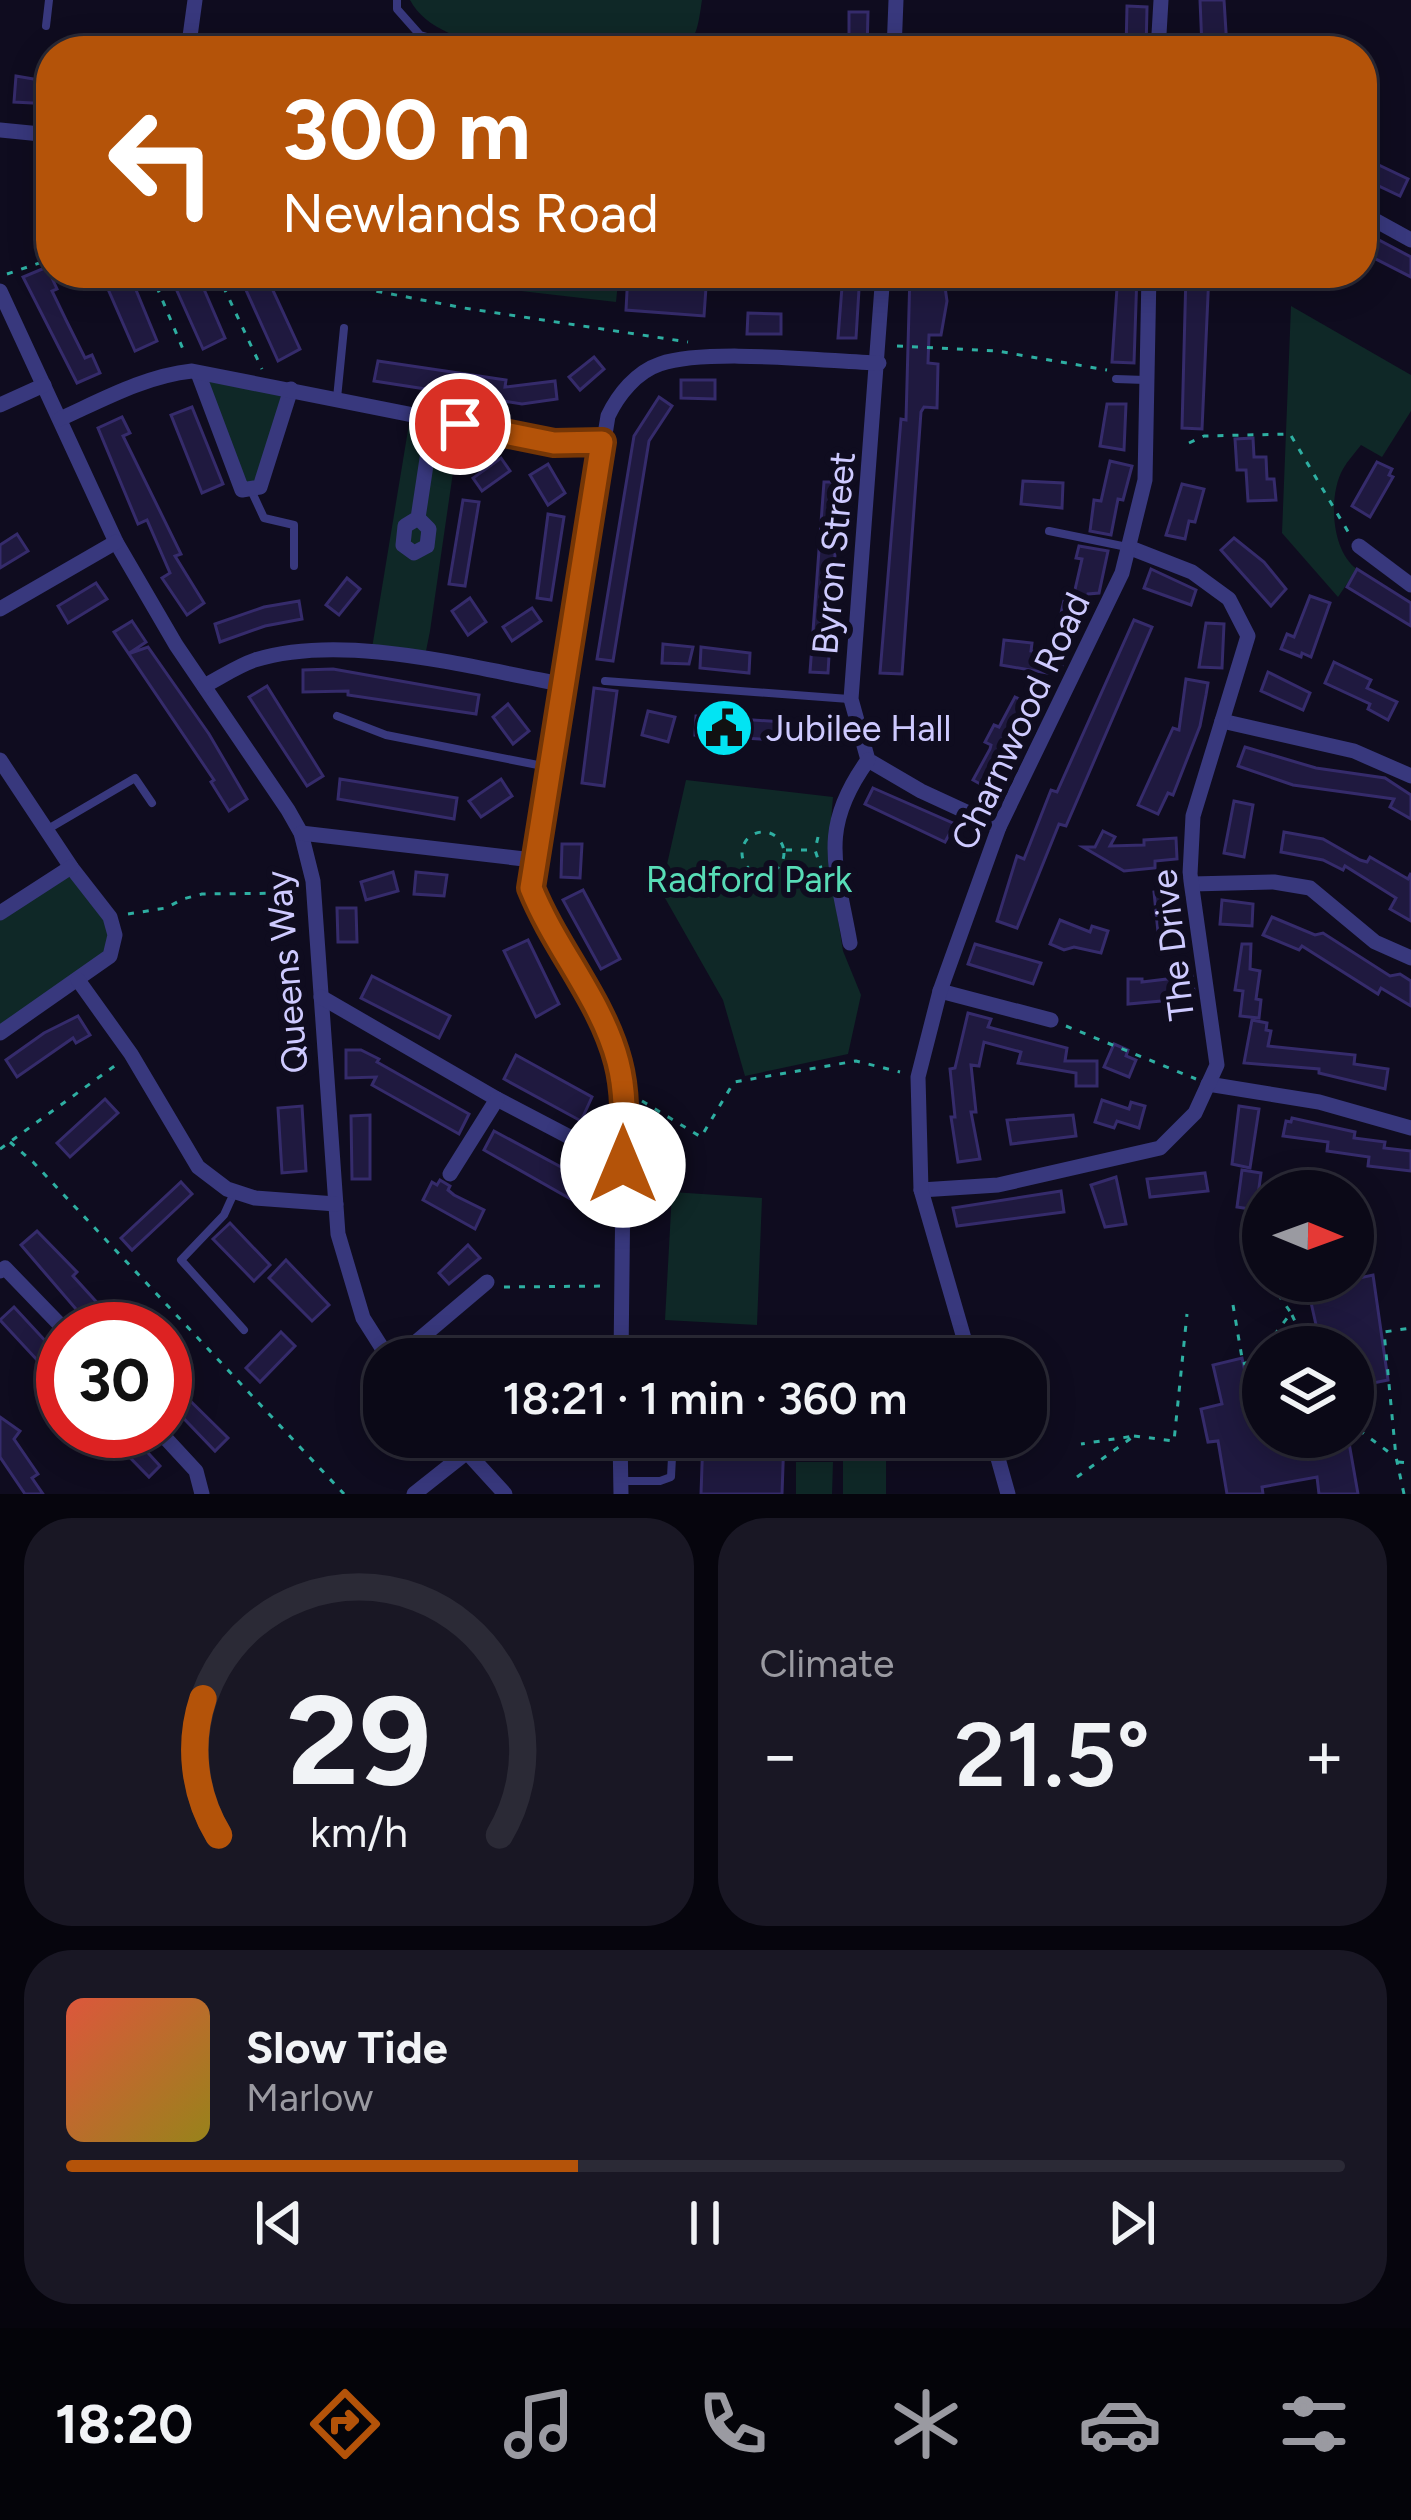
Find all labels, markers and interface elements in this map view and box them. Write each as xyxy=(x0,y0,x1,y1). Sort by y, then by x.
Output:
text: 300 m xyxy=(282,79,531,180)
icon: left xyxy=(84,84,240,240)
text: Newlands Road xyxy=(282,181,659,246)
pin xyxy=(409,373,511,475)
icon: arrive xyxy=(427,391,493,457)
street label: Byron Street xyxy=(803,450,864,656)
street label: Charnwood Road xyxy=(942,586,1099,857)
public building icon: Jubilee Hall xyxy=(693,697,755,759)
place label: Jubilee Hall xyxy=(766,707,951,750)
park label: Radford Park xyxy=(646,858,853,901)
street label: The Drive xyxy=(1142,867,1203,1023)
street label: Queens Way xyxy=(256,869,317,1075)
position arrow xyxy=(560,1102,686,1228)
north arrow xyxy=(1242,1170,1374,1302)
map controls xyxy=(1242,1170,1374,1458)
speed limit sign: 30 xyxy=(36,1302,192,1458)
button: layers xyxy=(1242,1326,1374,1458)
text: 18:21 · 1 min · 360 m xyxy=(503,1371,907,1425)
text: Climate xyxy=(760,1640,894,1687)
text: 29 xyxy=(286,1665,431,1815)
text: 21.5° xyxy=(954,1700,1150,1809)
text: − xyxy=(760,1715,801,1795)
text: + xyxy=(1304,1715,1345,1795)
text: km/h xyxy=(310,1806,408,1858)
text: Slow Tide xyxy=(246,2020,448,2074)
text: Marlow xyxy=(246,2074,373,2121)
icon: previous xyxy=(246,2190,312,2256)
icon: pause xyxy=(672,2190,738,2256)
icon: next xyxy=(1099,2190,1165,2256)
icon: directions xyxy=(303,2382,387,2466)
icon: music xyxy=(497,2382,581,2466)
icon: phone xyxy=(691,2382,775,2466)
icon: climate xyxy=(884,2382,968,2466)
icon: car xyxy=(1078,2382,1162,2466)
icon: filters xyxy=(1272,2382,1356,2466)
text: 18:20 xyxy=(55,2392,193,2457)

